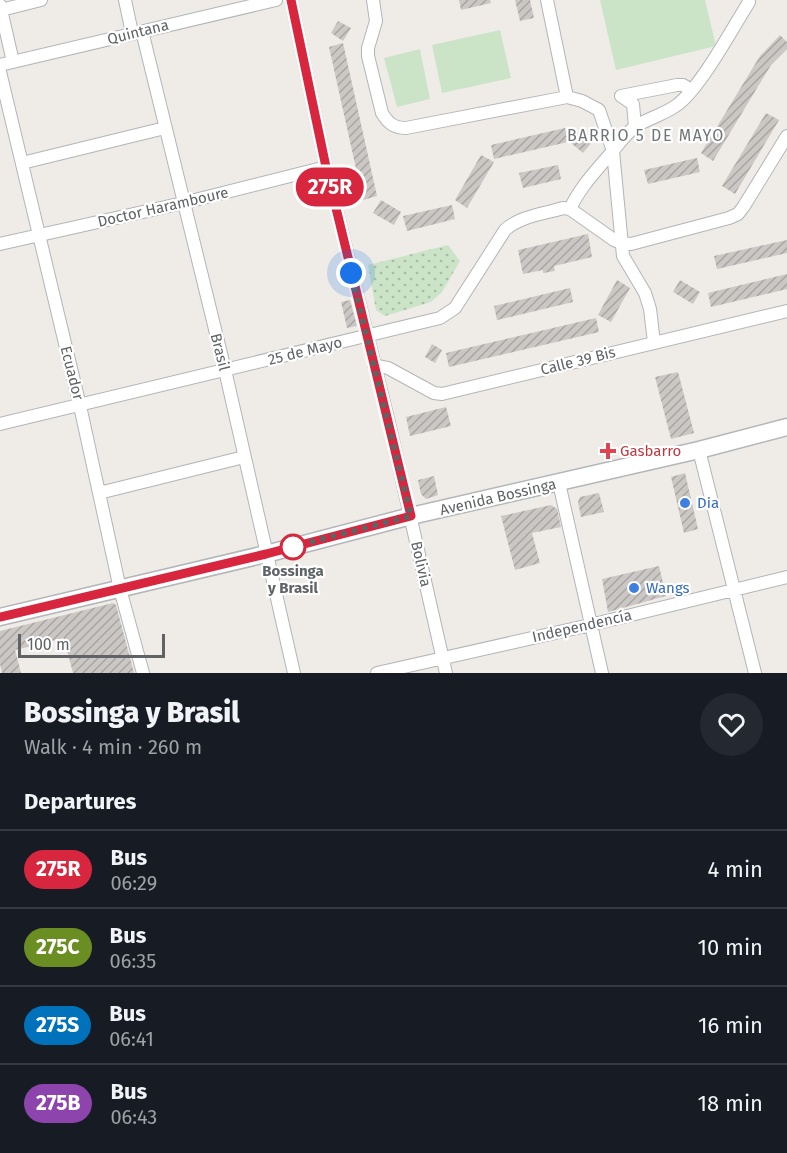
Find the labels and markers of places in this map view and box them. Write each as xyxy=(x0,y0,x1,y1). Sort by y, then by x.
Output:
place label: Gasbarro xyxy=(620,442,681,460)
marker: Gasbarro xyxy=(601,444,615,458)
place label: Dia xyxy=(697,494,719,512)
marker: Dia xyxy=(678,496,692,510)
marker: Bossinga y Brasil xyxy=(280,534,306,560)
place label: Bossinga y Brasil xyxy=(262,562,324,597)
place label: Wangs xyxy=(646,579,690,597)
marker: Wangs xyxy=(627,581,641,595)

